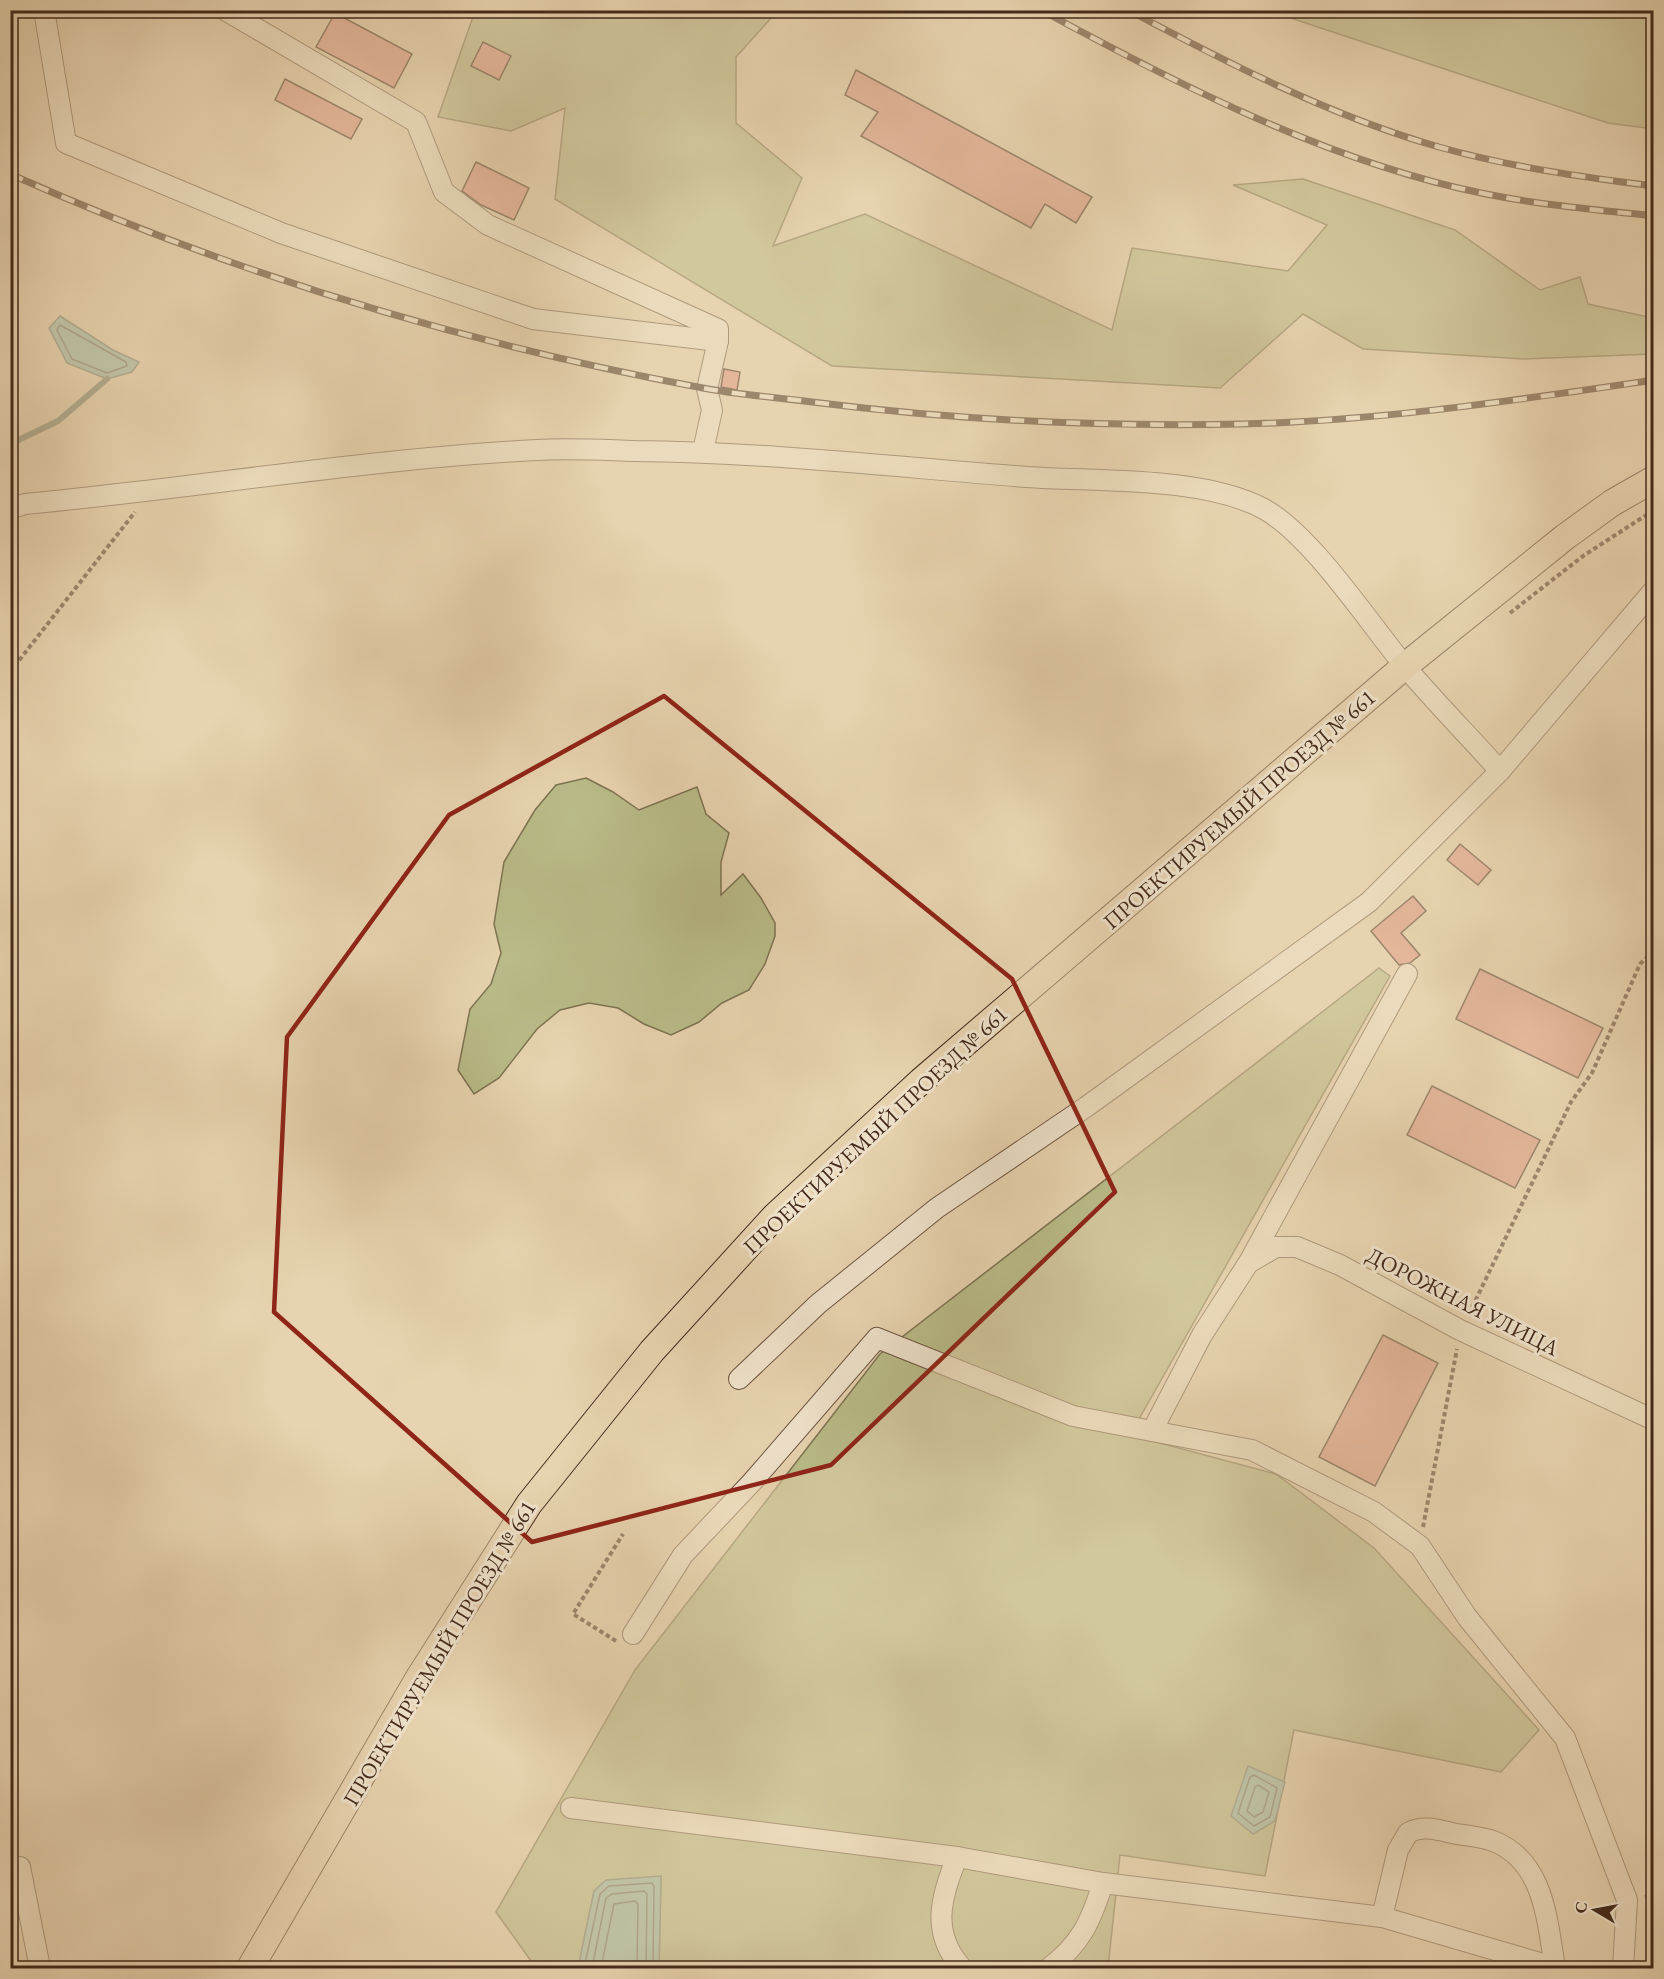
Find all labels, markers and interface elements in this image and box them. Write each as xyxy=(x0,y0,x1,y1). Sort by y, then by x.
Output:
street label: ПРОЕКТИРУЕМЫЙ ПРОЕЗД № 661 xyxy=(1097,683,1382,936)
street label: ПРОЕКТИРУЕМЫЙ ПРОЕЗД № 661 xyxy=(737,1000,1014,1261)
street label: ДОРОЖНАЯ УЛИЦА xyxy=(1362,1240,1565,1363)
street label: ПРОЕКТИРУЕМЫЙ ПРОЕЗД № 661 xyxy=(336,1495,542,1811)
north arrow xyxy=(1565,1880,1625,1940)
text: С xyxy=(1569,1900,1592,1915)

